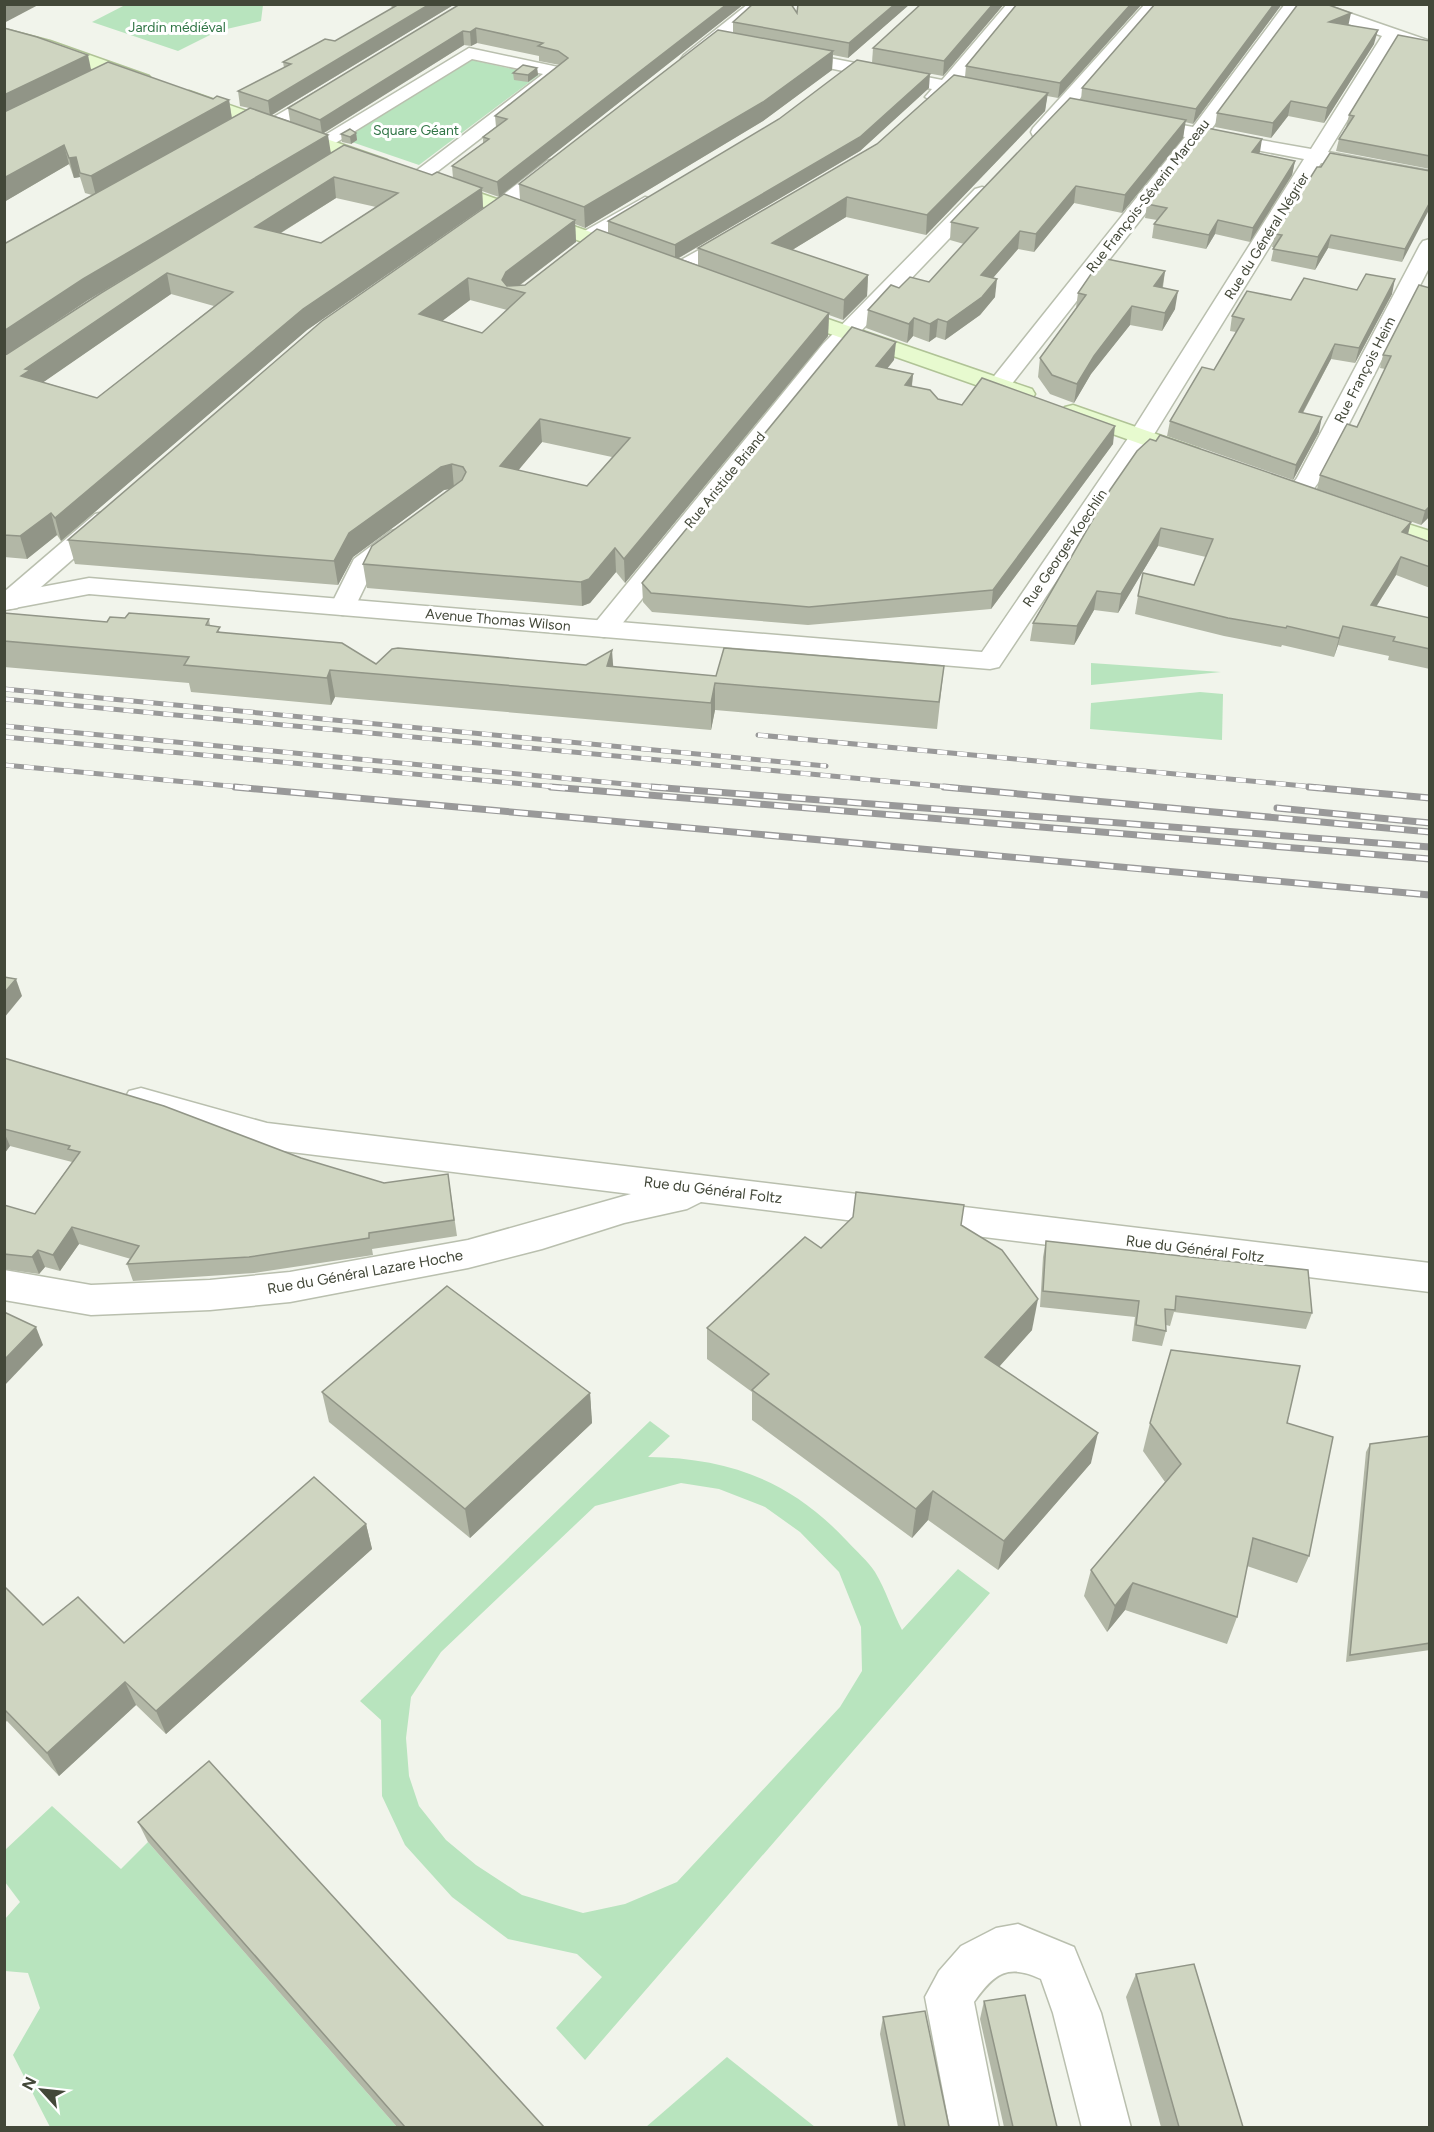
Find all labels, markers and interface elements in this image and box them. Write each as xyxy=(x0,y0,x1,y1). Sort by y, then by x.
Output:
park label: Jardin médiéval xyxy=(128,19,226,36)
street label: Rue François-Séverin Marceau xyxy=(1083,116,1213,276)
park label: Square Géant xyxy=(373,122,459,139)
street label: Rue du Général Négrier xyxy=(1221,169,1313,303)
street label: Rue François Heim xyxy=(1331,314,1399,426)
street label: Rue Aristide Briand xyxy=(681,428,769,532)
street label: Rue Georges Koechlin xyxy=(1019,486,1111,610)
street label: Avenue Thomas Wilson xyxy=(425,605,572,635)
street label: Rue du Général Foltz xyxy=(643,1173,783,1207)
street label: Rue du Général Foltz xyxy=(1125,1232,1265,1266)
street label: Rue du Général Lazare Hoche xyxy=(266,1246,464,1298)
north arrow xyxy=(12,2060,72,2120)
text: N xyxy=(18,2074,40,2093)

